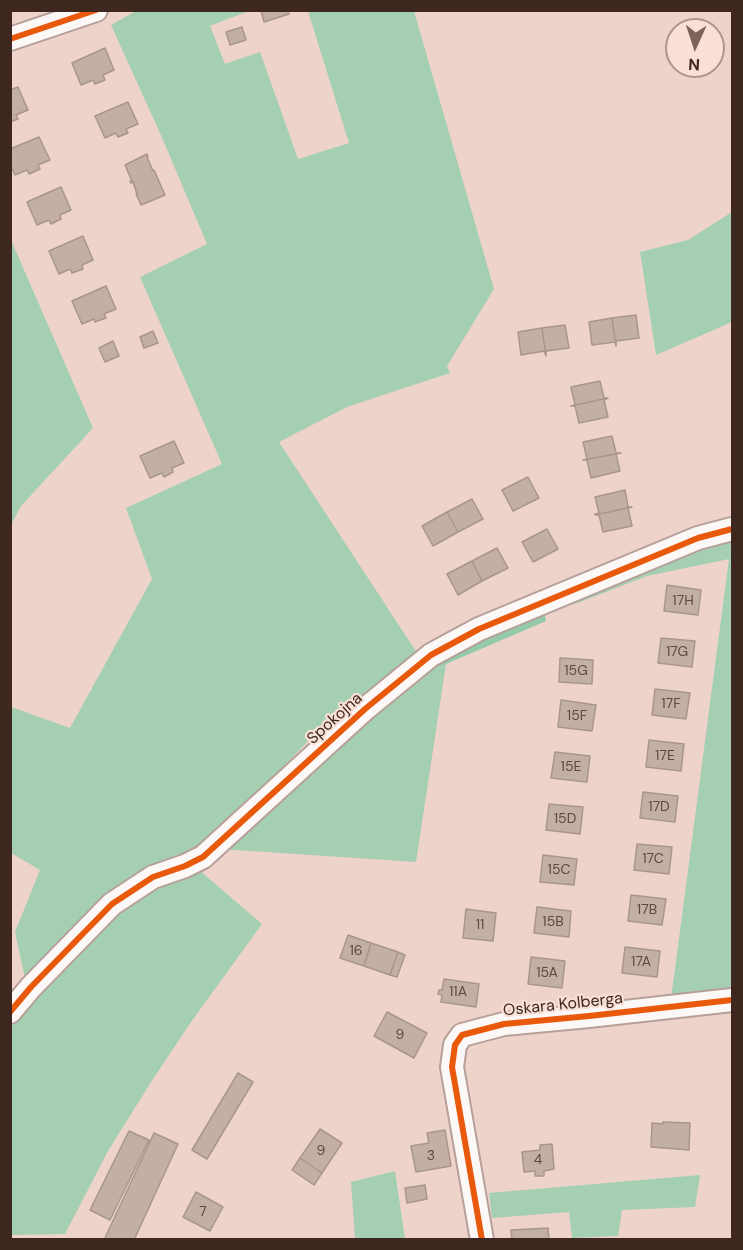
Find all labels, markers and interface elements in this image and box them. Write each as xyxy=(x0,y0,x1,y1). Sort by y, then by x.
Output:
north arrow xyxy=(665,18,725,78)
text: N xyxy=(688,54,701,75)
house number: 17H xyxy=(672,593,694,609)
house number: 17G xyxy=(666,644,688,660)
house number: 15G xyxy=(564,663,588,679)
street label: Spokojna xyxy=(303,689,367,749)
house number: 17F xyxy=(661,696,681,712)
house number: 15F xyxy=(567,708,587,724)
house number: 17E xyxy=(655,748,675,764)
house number: 15E xyxy=(561,759,581,775)
house number: 17D xyxy=(648,799,670,815)
house number: 15D xyxy=(554,811,576,827)
house number: 17C xyxy=(642,851,664,867)
house number: 15C xyxy=(548,862,570,878)
house number: 17B xyxy=(637,902,657,918)
house number: 15B xyxy=(542,914,564,930)
house number: 11 xyxy=(476,917,484,933)
house number: 16 xyxy=(349,943,363,959)
house number: 17A xyxy=(631,954,651,970)
house number: 15A xyxy=(536,965,558,981)
house number: 11A xyxy=(449,984,467,1000)
street label: Oskara Kolberga xyxy=(502,989,624,1021)
house number: 9 xyxy=(396,1027,404,1043)
house number: 9 xyxy=(317,1143,325,1159)
house number: 3 xyxy=(427,1148,435,1164)
house number: 4 xyxy=(534,1152,542,1168)
house number: 7 xyxy=(199,1204,207,1220)

